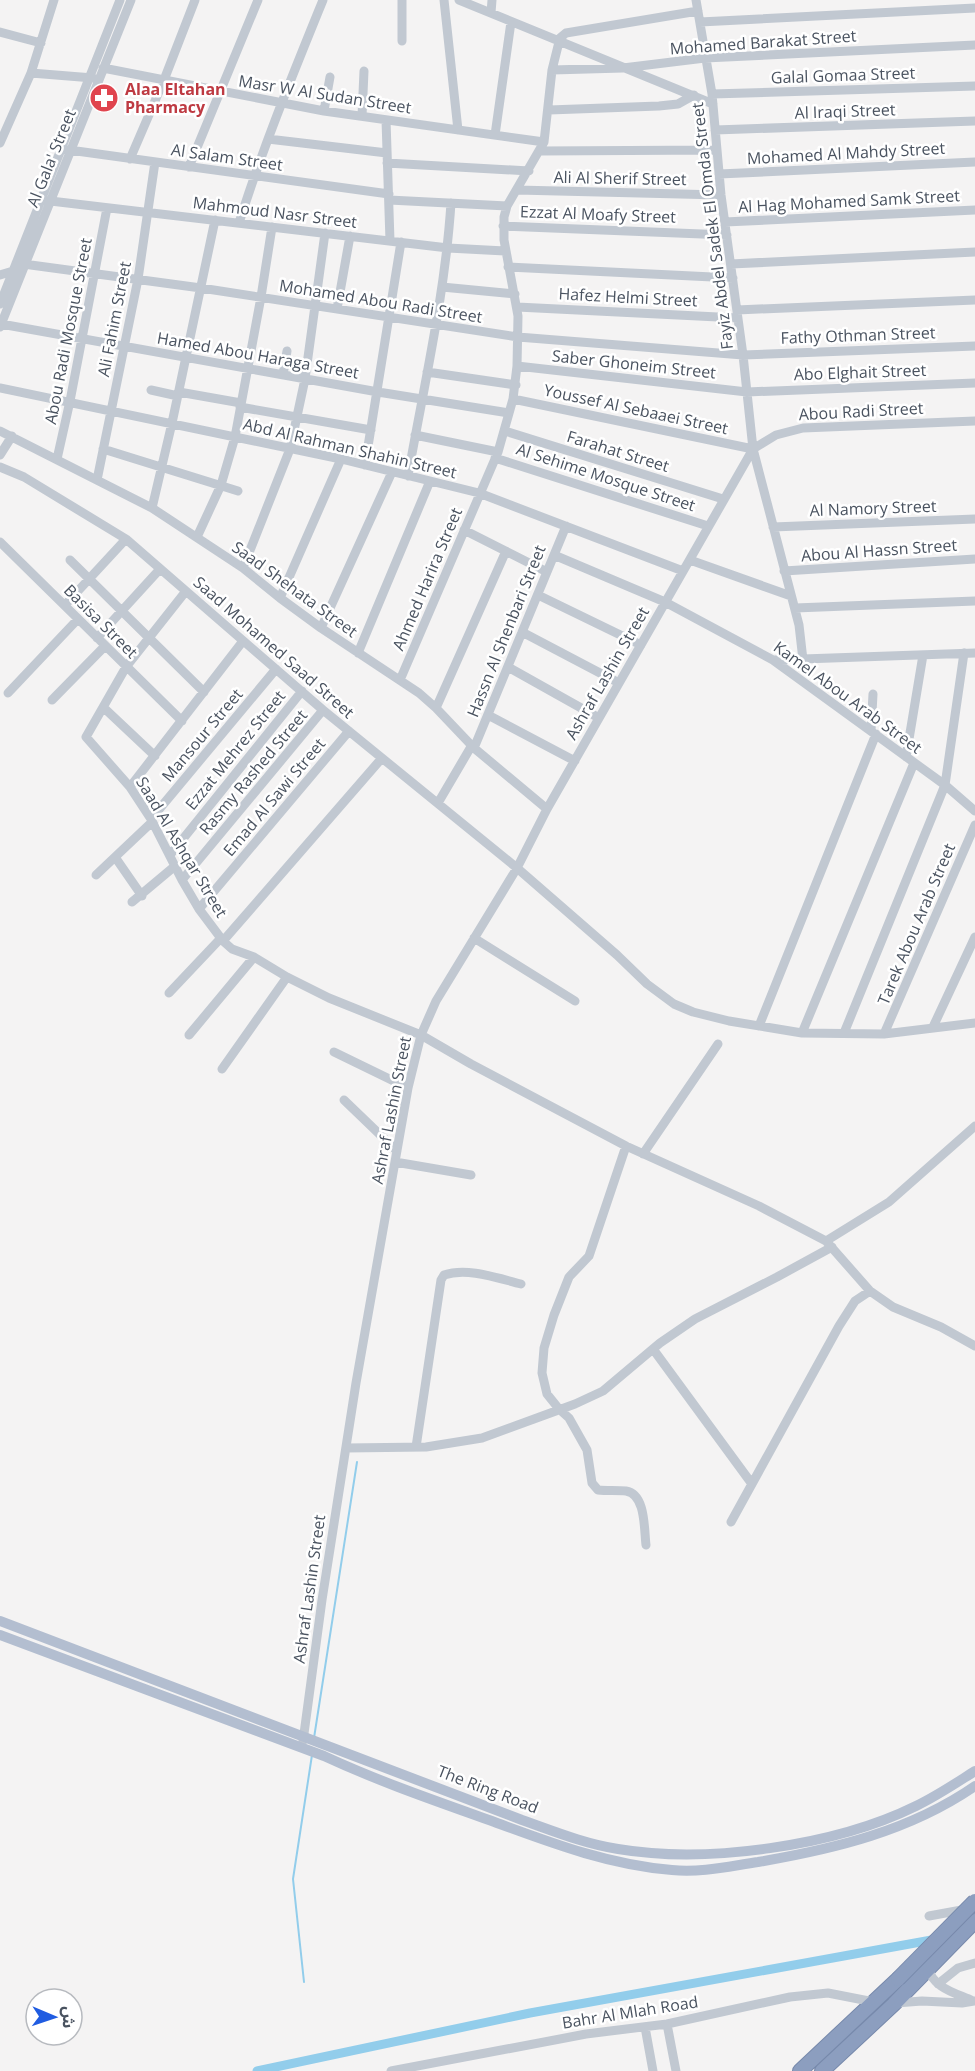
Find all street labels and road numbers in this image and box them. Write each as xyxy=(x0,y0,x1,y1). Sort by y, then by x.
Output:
street label: Mohamed Barakat Street xyxy=(669,24,857,59)
street label: Galal Gomaa Street xyxy=(770,61,916,89)
street label: Masr W Al Sudan Street xyxy=(237,69,413,119)
street label: Al Iraqi Street xyxy=(794,98,896,124)
street label: Fayiz Abdel Sadek El Omda Street xyxy=(686,101,738,351)
street label: Al Gala' Street xyxy=(21,105,81,210)
street label: Mohamed Al Mahdy Street xyxy=(746,137,946,169)
street label: Al Salam Street xyxy=(170,138,285,176)
street label: Ali Al Sherif Street xyxy=(553,166,687,190)
street label: Al Hag Mohamed Samk Street xyxy=(738,184,961,218)
street label: Mahmoud Nasr Street xyxy=(192,191,359,233)
street label: Ezzat Al Moafy Street xyxy=(520,200,677,228)
street label: Abou Radi Mosque Street xyxy=(39,236,97,426)
street label: Ali Fahim Street xyxy=(92,259,136,379)
street label: Mohamed Abou Radi Street xyxy=(278,274,484,328)
street label: Hafez Helmi Street xyxy=(558,282,698,312)
street label: Fathy Othman Street xyxy=(780,321,936,349)
street label: Hamed Abou Haraga Street xyxy=(155,326,361,384)
street label: Saber Ghoneim Street xyxy=(551,344,717,384)
street label: Abo Elghait Street xyxy=(793,359,927,385)
street label: Youssef Al Sebaaei Street xyxy=(542,379,730,439)
street label: Abou Radi Street xyxy=(798,397,924,425)
street label: Abd Al Rahman Shahin Street xyxy=(241,413,459,483)
street label: Farahat Street xyxy=(564,425,672,477)
street label: Al Sehime Mosque Street xyxy=(514,438,699,516)
street label: Al Namory Street xyxy=(809,495,937,521)
street label: Ahmed Harira Street xyxy=(387,504,467,654)
street label: Abou Al Hassn Street xyxy=(800,534,958,566)
street label: Saad Shehata Street xyxy=(228,536,362,642)
street label: Hassn Al Shenbari Street xyxy=(461,541,551,720)
street label: Saad Mohamed Saad Street xyxy=(189,571,359,723)
street label: Basisa Street xyxy=(59,579,143,663)
street label: Ashraf Lashin Street xyxy=(560,602,654,743)
street label: Kamel Abou Arab Street xyxy=(769,636,927,758)
street label: Mansour Street xyxy=(156,683,248,786)
street label: Ezzat Mehrez Street xyxy=(180,685,290,814)
street label: Rasmy Rashed Street xyxy=(194,704,312,839)
street label: Emad Al Sawi Street xyxy=(218,733,330,861)
street label: Saad Al Ashqar Street xyxy=(131,773,233,922)
street label: Tarek Abou Arab Street xyxy=(872,840,960,1008)
street label: Ashraf Lashin Street xyxy=(366,1034,416,1186)
street label: Ashraf Lashin Street xyxy=(288,1513,330,1665)
street label: The Ring Road xyxy=(434,1760,542,1818)
street label: Bahr Al Mlah Road xyxy=(560,1990,700,2034)

